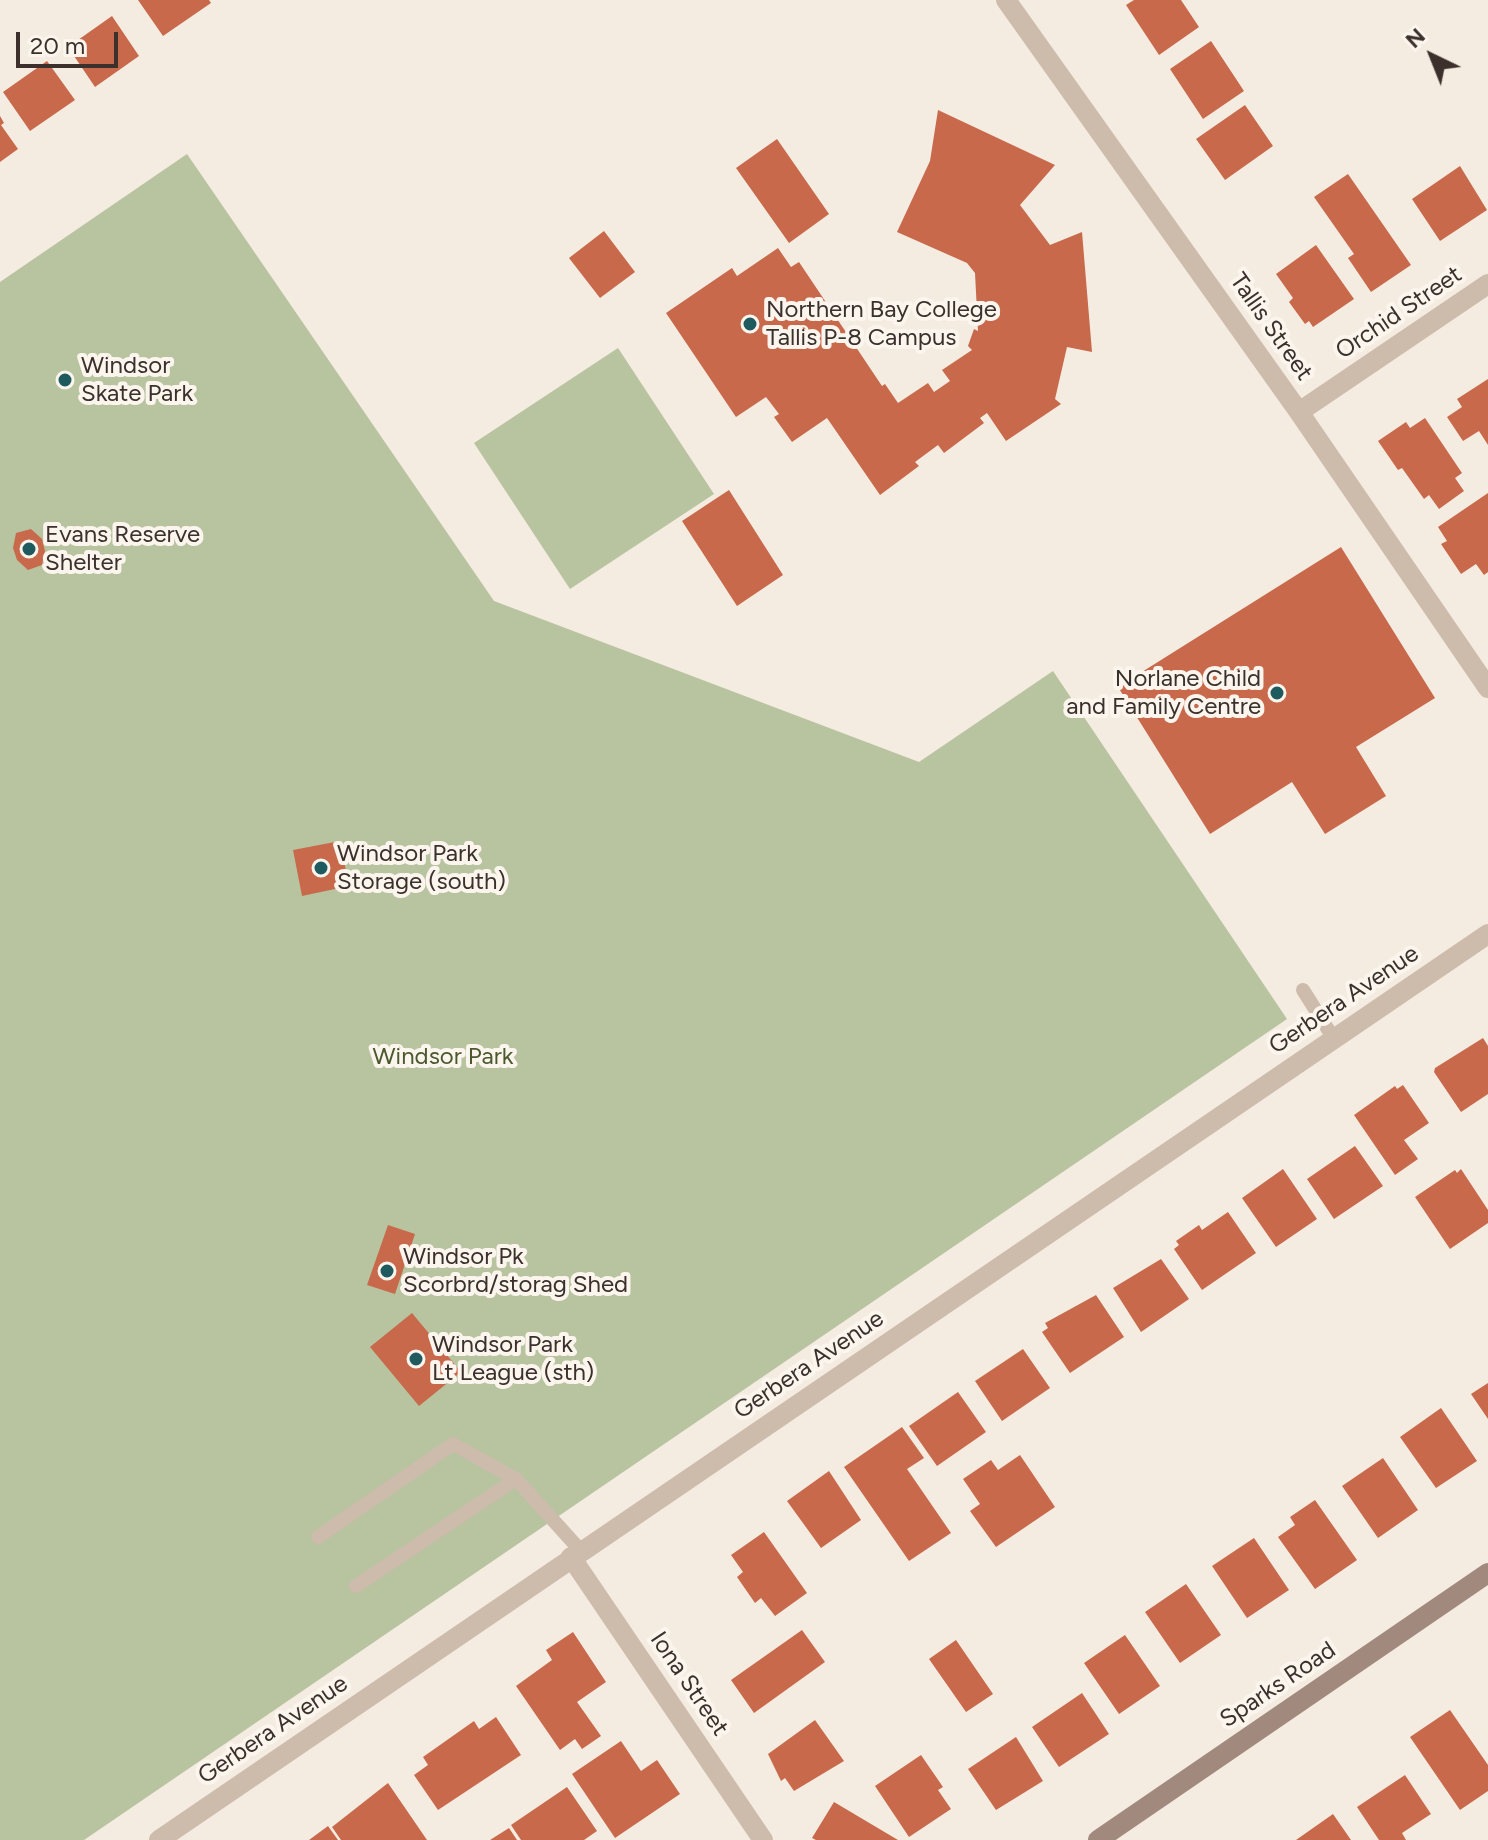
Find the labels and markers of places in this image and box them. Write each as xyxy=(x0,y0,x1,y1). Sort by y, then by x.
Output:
place label: Northern Bay College Tallis P-8 Campus xyxy=(766,296,997,352)
marker: Northern Bay College Tallis P-8 Campus xyxy=(741,315,759,333)
place label: Windsor Skate Park xyxy=(81,352,193,408)
marker: Windsor Skate Park xyxy=(56,371,74,389)
place label: Evans Reserve Shelter xyxy=(45,521,200,577)
marker: Evans Reserve Shelter xyxy=(20,540,38,558)
place label: Norlane Child and Family Centre xyxy=(1066,665,1261,721)
marker: Norlane Child and Family Centre xyxy=(1268,684,1286,702)
place label: Windsor Park Storage (south) xyxy=(337,840,506,896)
marker: Windsor Park Storage (south) xyxy=(312,859,330,877)
place label: Windsor Pk Scorbrd/storag Shed xyxy=(403,1243,628,1299)
marker: Windsor Pk Scorbrd/storag Shed xyxy=(378,1262,396,1280)
place label: Windsor Park Lt League (sth) xyxy=(432,1331,594,1387)
marker: Windsor Park Lt League (sth) xyxy=(407,1350,425,1368)

